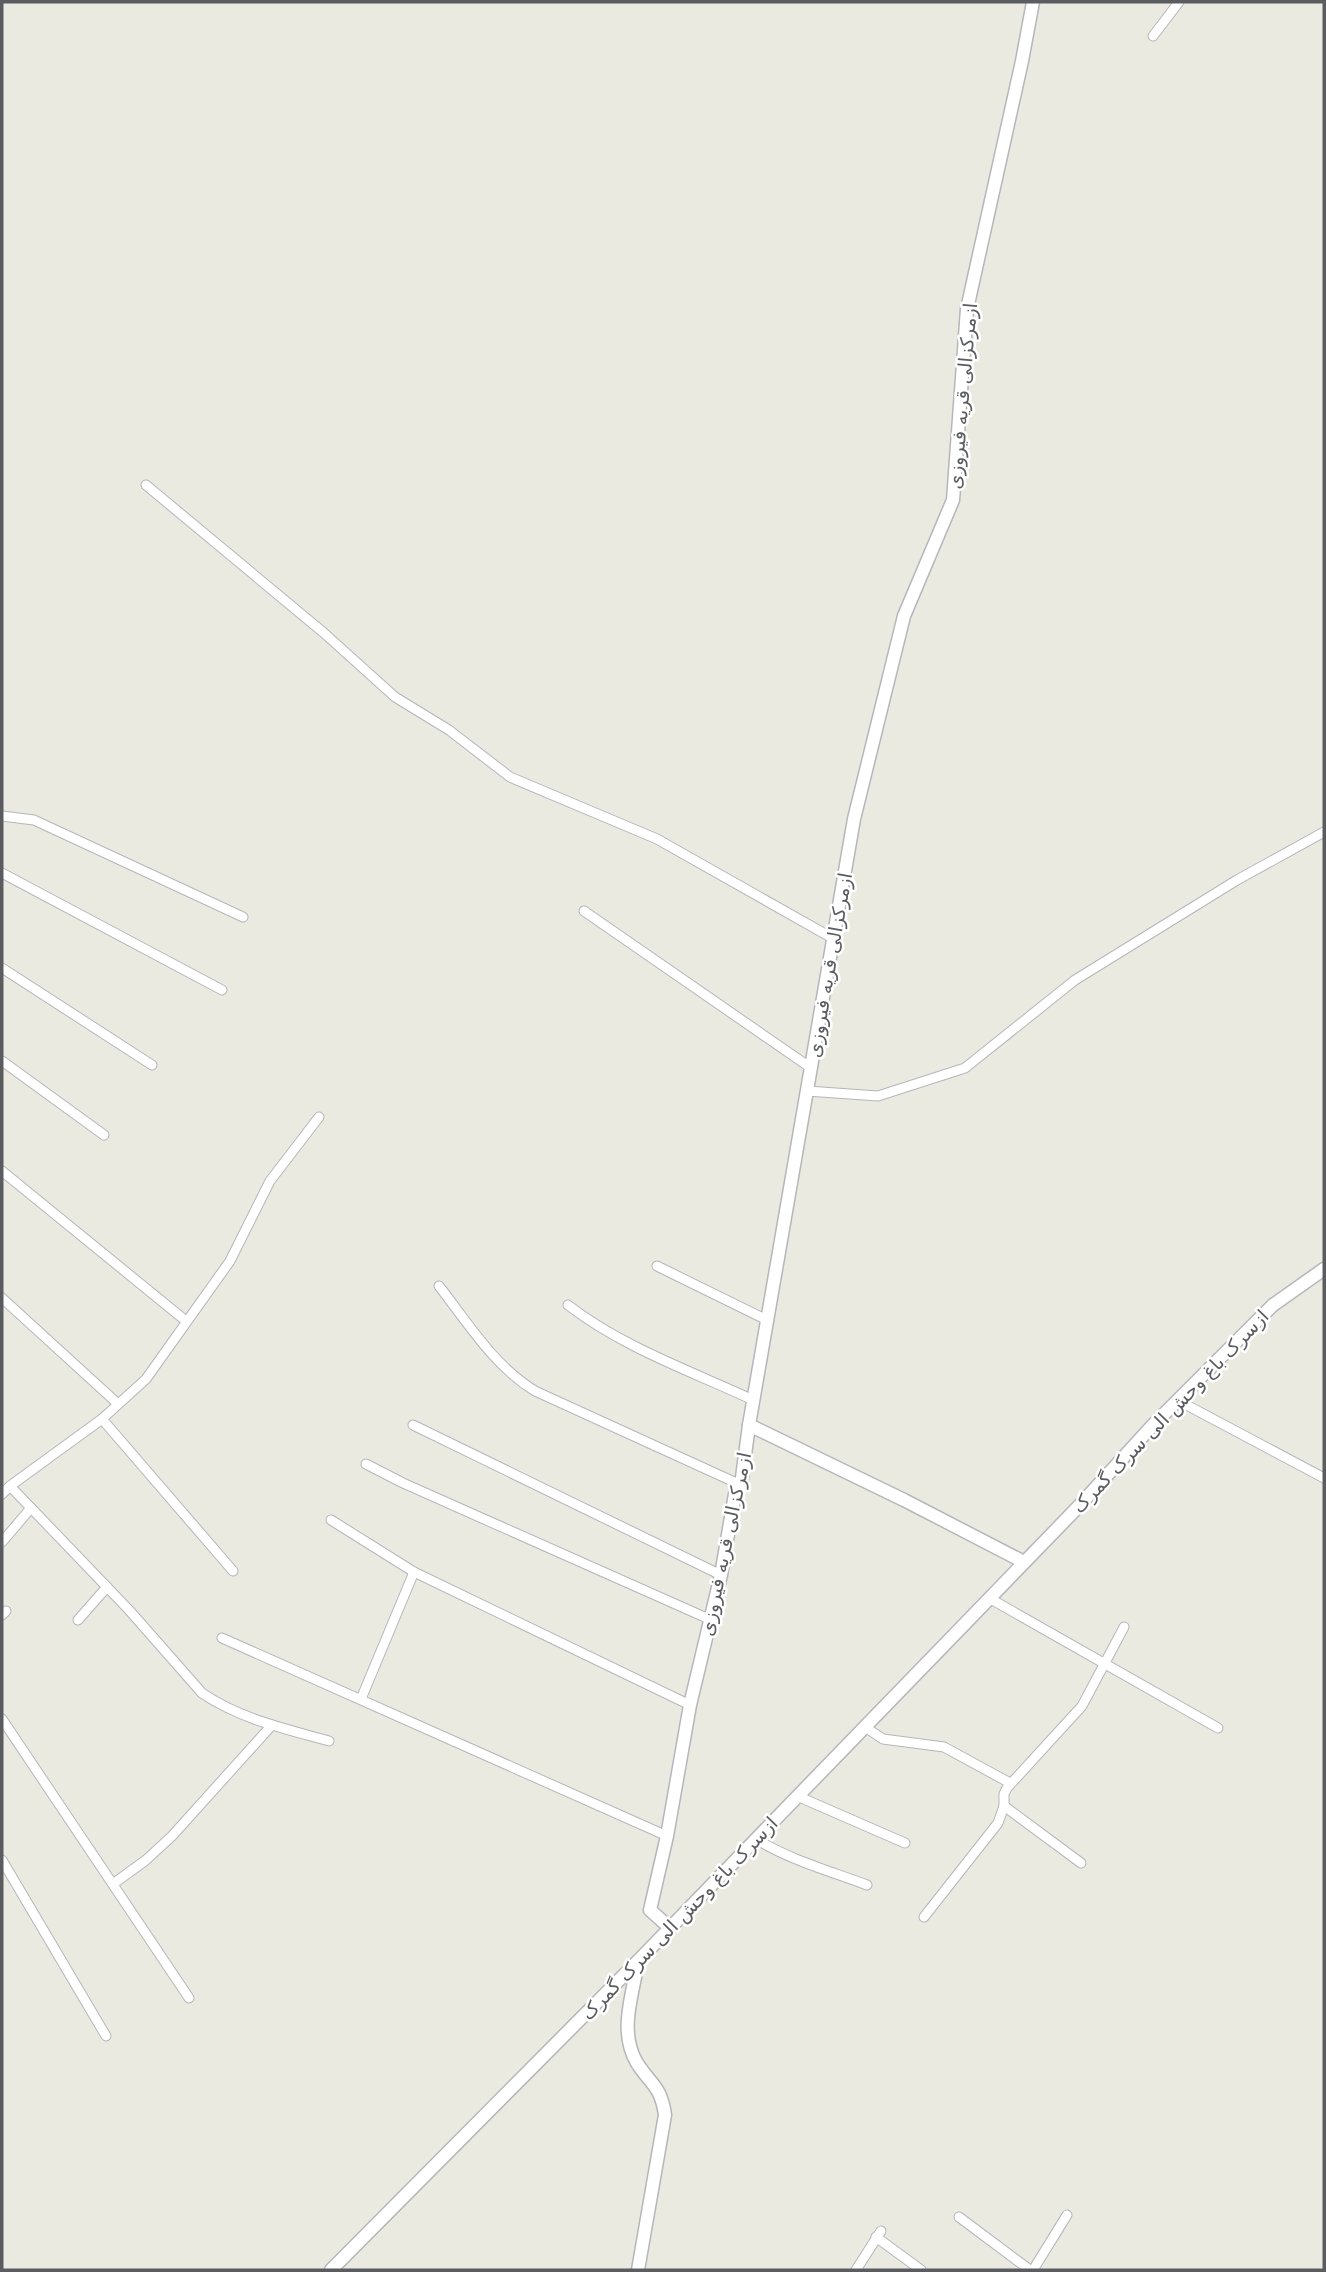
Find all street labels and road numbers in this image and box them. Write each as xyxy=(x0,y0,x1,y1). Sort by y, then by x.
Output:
street label: ازمرکزالی قریه فیروزی xyxy=(943,302,982,490)
street label: ازمرکزالی قریه فیروزی xyxy=(802,871,857,1059)
street label: ازسرک باغ وحش الی سرک گمرک xyxy=(1067,1305,1274,1518)
street label: ازمرکزالی قریه فیروزی xyxy=(695,1450,756,1638)
street label: ازسرک باغ وحش الی سرک گمرک xyxy=(576,1812,783,2025)

